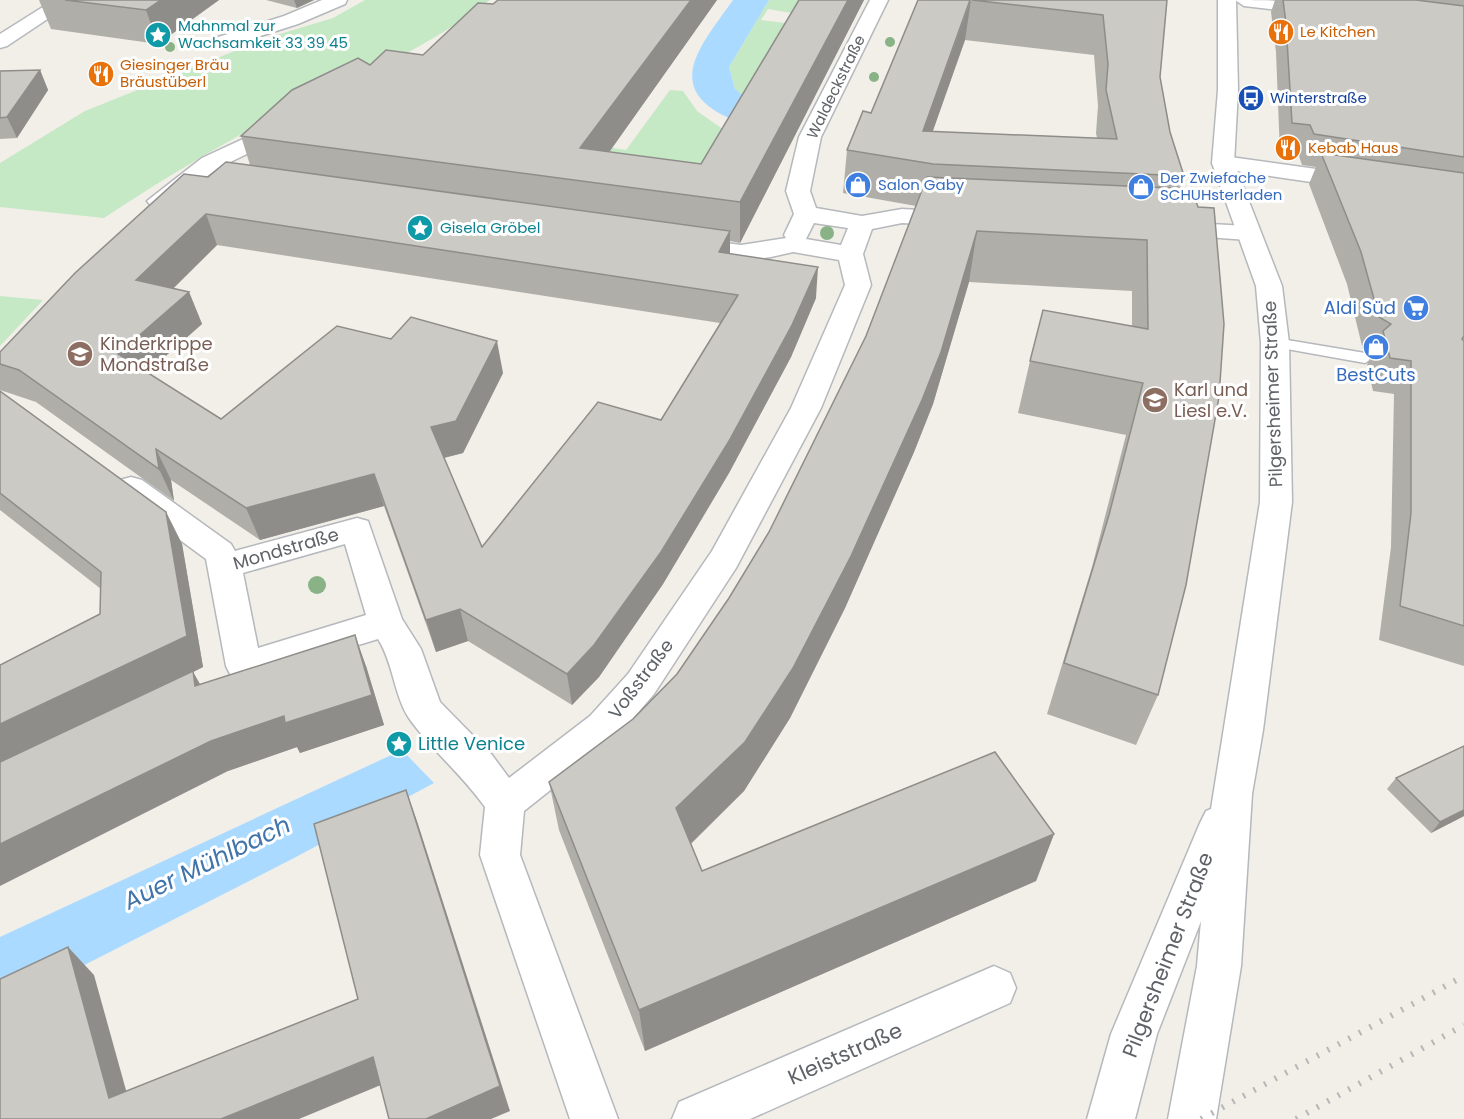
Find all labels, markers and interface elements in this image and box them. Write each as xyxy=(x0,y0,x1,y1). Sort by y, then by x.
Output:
place label: Mahnmal zur Wachsamkeit 33 39 45 xyxy=(178,15,348,53)
restaurant icon: Le Kitchen xyxy=(1266,17,1296,47)
place icon: Mahnmal zur Wachsamkeit 33 39 45 xyxy=(143,20,173,50)
place label: Le Kitchen xyxy=(1300,21,1376,42)
street label: Waldeckstraße xyxy=(801,31,870,142)
place label: Giesinger Bräu Bräustüberl xyxy=(120,54,229,92)
restaurant icon: Giesinger Bräu Bräustüberl xyxy=(86,59,116,89)
bus stop icon: Winterstraße xyxy=(1236,83,1266,113)
place label: Winterstraße xyxy=(1270,87,1367,108)
restaurant icon: Kebab Haus xyxy=(1273,133,1303,163)
place label: Kebab Haus xyxy=(1308,137,1399,158)
place label: Der Zwiefache SCHUHsterladen xyxy=(1160,167,1282,205)
shop icon: Salon Gaby xyxy=(843,170,873,200)
shop icon: Der Zwiefache SCHUHsterladen xyxy=(1126,172,1156,202)
place label: Salon Gaby xyxy=(878,174,965,195)
place icon: Gisela Gröbel xyxy=(405,213,435,243)
place label: Gisela Gröbel xyxy=(440,217,540,238)
supermarket icon: Aldi Süd xyxy=(1401,293,1431,323)
place label: Aldi Süd xyxy=(1324,295,1396,320)
street label: Pilgersheimer Straße xyxy=(1257,300,1288,488)
place label: Kinderkrippe Mondstraße xyxy=(100,331,213,377)
shop icon: BestCuts xyxy=(1361,332,1391,362)
school or university icon: Kinderkrippe Mondstraße xyxy=(65,339,95,369)
place label: BestCuts xyxy=(1336,362,1416,387)
place label: Karl und Liesl e.V. xyxy=(1174,377,1248,423)
school or university icon: Karl und Liesl e.V. xyxy=(1140,385,1170,415)
street label: Mondstraße xyxy=(230,521,342,576)
street label: Voßstraße xyxy=(602,634,679,724)
place icon: Little Venice xyxy=(384,729,414,759)
place label: Little Venice xyxy=(418,731,525,756)
water label: Auer Mühlbach xyxy=(117,808,296,918)
street label: Pilgersheimer Straße xyxy=(1115,848,1220,1062)
street label: Kleiststraße xyxy=(783,1015,907,1092)

